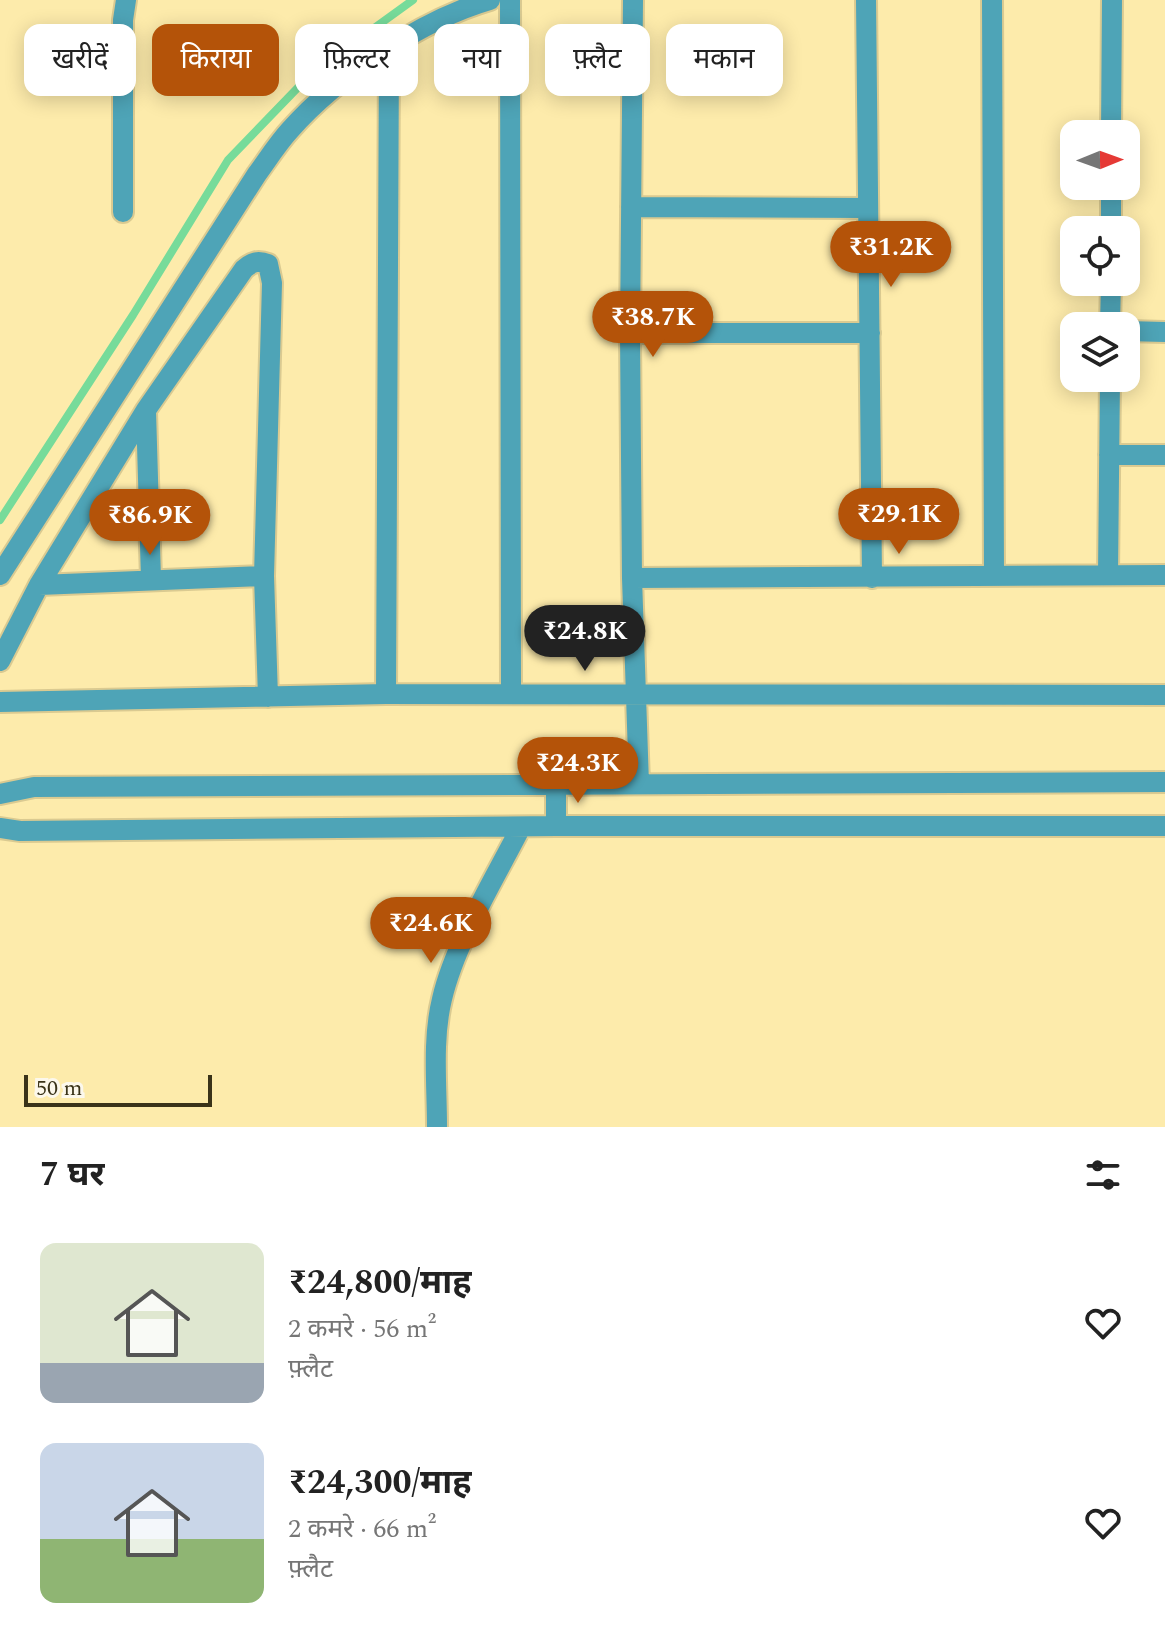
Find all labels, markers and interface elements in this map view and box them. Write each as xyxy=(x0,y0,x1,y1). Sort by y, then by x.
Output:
chip: खरीदें xyxy=(24,24,136,96)
chip: किराया xyxy=(152,24,279,96)
chip: फ़िल्टर xyxy=(295,24,418,96)
chip: नया xyxy=(434,24,529,96)
chip: फ़्लैट xyxy=(545,24,650,96)
chip: मकान xyxy=(666,24,783,96)
north arrow xyxy=(1060,120,1140,200)
map controls xyxy=(1060,120,1140,392)
button: locate xyxy=(1060,216,1140,296)
pin: ₹31.2K xyxy=(826,221,956,289)
text: ₹31.2K xyxy=(848,227,934,267)
pin: ₹38.7K xyxy=(588,291,718,359)
text: ₹38.7K xyxy=(610,297,696,337)
button: layers xyxy=(1060,312,1140,392)
pin: ₹29.1K xyxy=(834,488,964,556)
pin: ₹86.9K xyxy=(85,489,215,557)
text: ₹29.1K xyxy=(856,494,942,534)
text: ₹86.9K xyxy=(107,495,193,535)
pin: ₹24.8K xyxy=(520,605,650,673)
text: ₹24.8K xyxy=(542,611,628,651)
pin: ₹24.3K xyxy=(513,737,643,805)
text: ₹24.3K xyxy=(535,743,621,783)
pin: ₹24.6K xyxy=(366,897,496,965)
text: ₹24.6K xyxy=(388,903,474,943)
scale bar xyxy=(24,1071,212,1107)
text: 50 m xyxy=(36,1072,82,1105)
text: 7 घर xyxy=(40,1149,105,1201)
icon: filters xyxy=(1081,1153,1125,1197)
text: ₹24,800/माह xyxy=(288,1257,471,1309)
icon: home xyxy=(104,1275,200,1371)
icon: heart xyxy=(1081,1301,1125,1345)
text: 2 कमरे · 56 m² xyxy=(288,1309,436,1349)
text: फ़्लैट xyxy=(288,1349,333,1389)
text: ₹24,300/माह xyxy=(288,1457,471,1509)
icon: home xyxy=(104,1475,200,1571)
icon: heart xyxy=(1081,1501,1125,1545)
text: 2 कमरे · 66 m² xyxy=(288,1509,436,1549)
text: फ़्लैट xyxy=(288,1549,333,1589)

